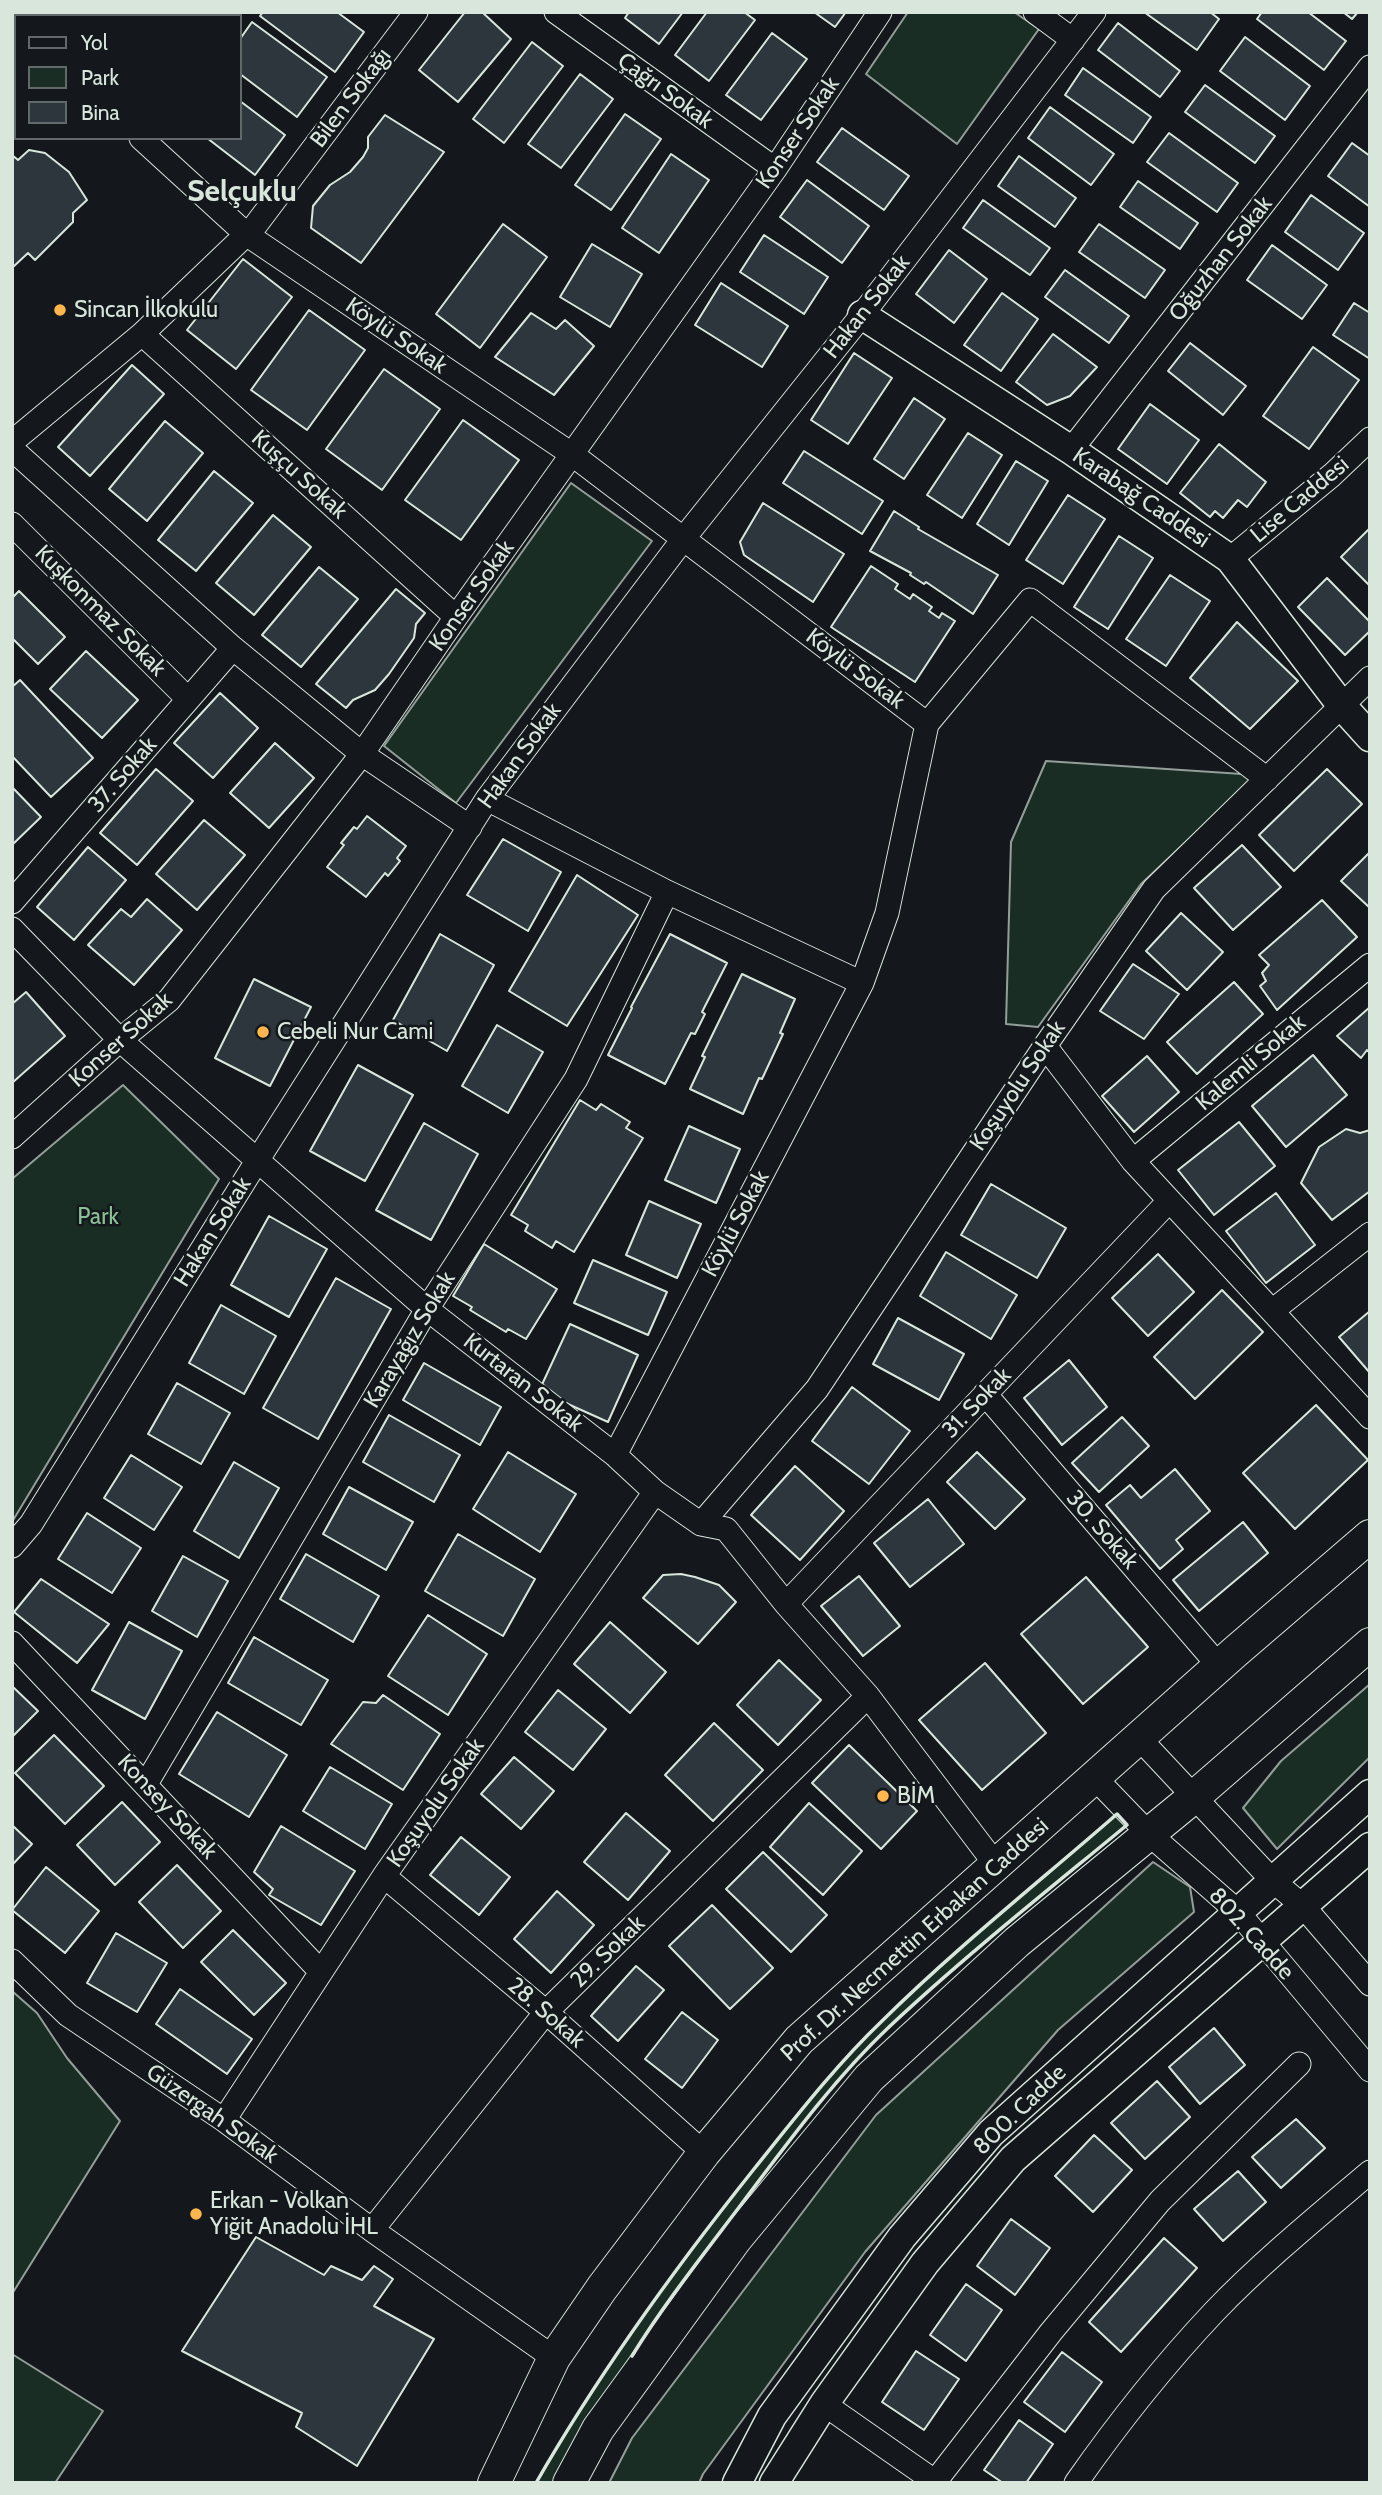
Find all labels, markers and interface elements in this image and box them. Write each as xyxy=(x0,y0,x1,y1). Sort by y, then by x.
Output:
legend xyxy=(14,14,242,140)
text: Yol xyxy=(81,30,108,55)
street label: Bilen Sokağı xyxy=(305,43,397,153)
street label: Çağrı Sokak xyxy=(612,47,718,135)
text: Park xyxy=(81,65,119,90)
street label: Konser Sokak xyxy=(750,72,846,194)
text: Bina xyxy=(81,100,120,125)
district label: Selçuklu xyxy=(187,174,297,210)
street label: Oğuzhan Sokak xyxy=(1164,191,1278,327)
street label: Hakan Sokak xyxy=(818,250,916,364)
street label: Köylü Sokak xyxy=(340,292,452,380)
place label: Sincan İlkokulu xyxy=(74,296,218,324)
marker: Sincan İlkokulu xyxy=(52,302,68,318)
street label: Kuşçu Sokak xyxy=(245,425,353,525)
street label: Karabağ Caddesi xyxy=(1067,442,1215,554)
street label: Lise Caddesi xyxy=(1245,451,1355,549)
street label: Konser Sokak xyxy=(424,535,520,657)
street label: Kuşkonmaz Sokak xyxy=(29,540,171,682)
street label: Köylü Sokak xyxy=(800,623,910,715)
street label: Hakan Sokak xyxy=(472,698,568,814)
street label: 37. Sokak xyxy=(83,732,163,818)
street label: Konser Sokak xyxy=(64,987,178,1093)
street label: Kalemli Sokak xyxy=(1191,1009,1311,1117)
street label: Koşuyolu Sokak xyxy=(964,1016,1072,1156)
place label: Cebeli Nur Cami xyxy=(277,1018,433,1046)
marker: Cebeli Nur Cami xyxy=(255,1024,271,1040)
street label: Köylü Sokak xyxy=(696,1166,776,1282)
street label: Hakan Sokak xyxy=(168,1172,258,1292)
park label: Park xyxy=(77,1203,119,1231)
street label: Karayağız Sokak xyxy=(358,1267,462,1413)
street label: Kurtaran Sokak xyxy=(458,1328,588,1438)
street label: 31. Sokak xyxy=(937,1362,1017,1444)
street label: 30. Sokak xyxy=(1060,1485,1144,1575)
street label: Koşuyolu Sokak xyxy=(381,1733,491,1873)
street label: Konsey Sokak xyxy=(111,1749,223,1865)
place label: BİM xyxy=(897,1782,935,1810)
marker: BİM xyxy=(875,1788,891,1804)
street label: Prof. Dr. Necmettin Erbakan Caddesi xyxy=(775,1812,1055,2068)
street label: 802. Cadde xyxy=(1202,1882,1300,1986)
street label: 29. Sokak xyxy=(565,1910,651,1994)
street label: 28. Sokak xyxy=(502,1972,590,2054)
street label: Güzergah Sokak xyxy=(141,2058,283,2170)
street label: 800. Cadde xyxy=(968,2059,1072,2161)
place label: Erkan - Volkan Yiğit Anadolu İHL xyxy=(210,2187,378,2241)
marker: Erkan - Volkan Yiğit Anadolu İHL xyxy=(188,2206,204,2222)

